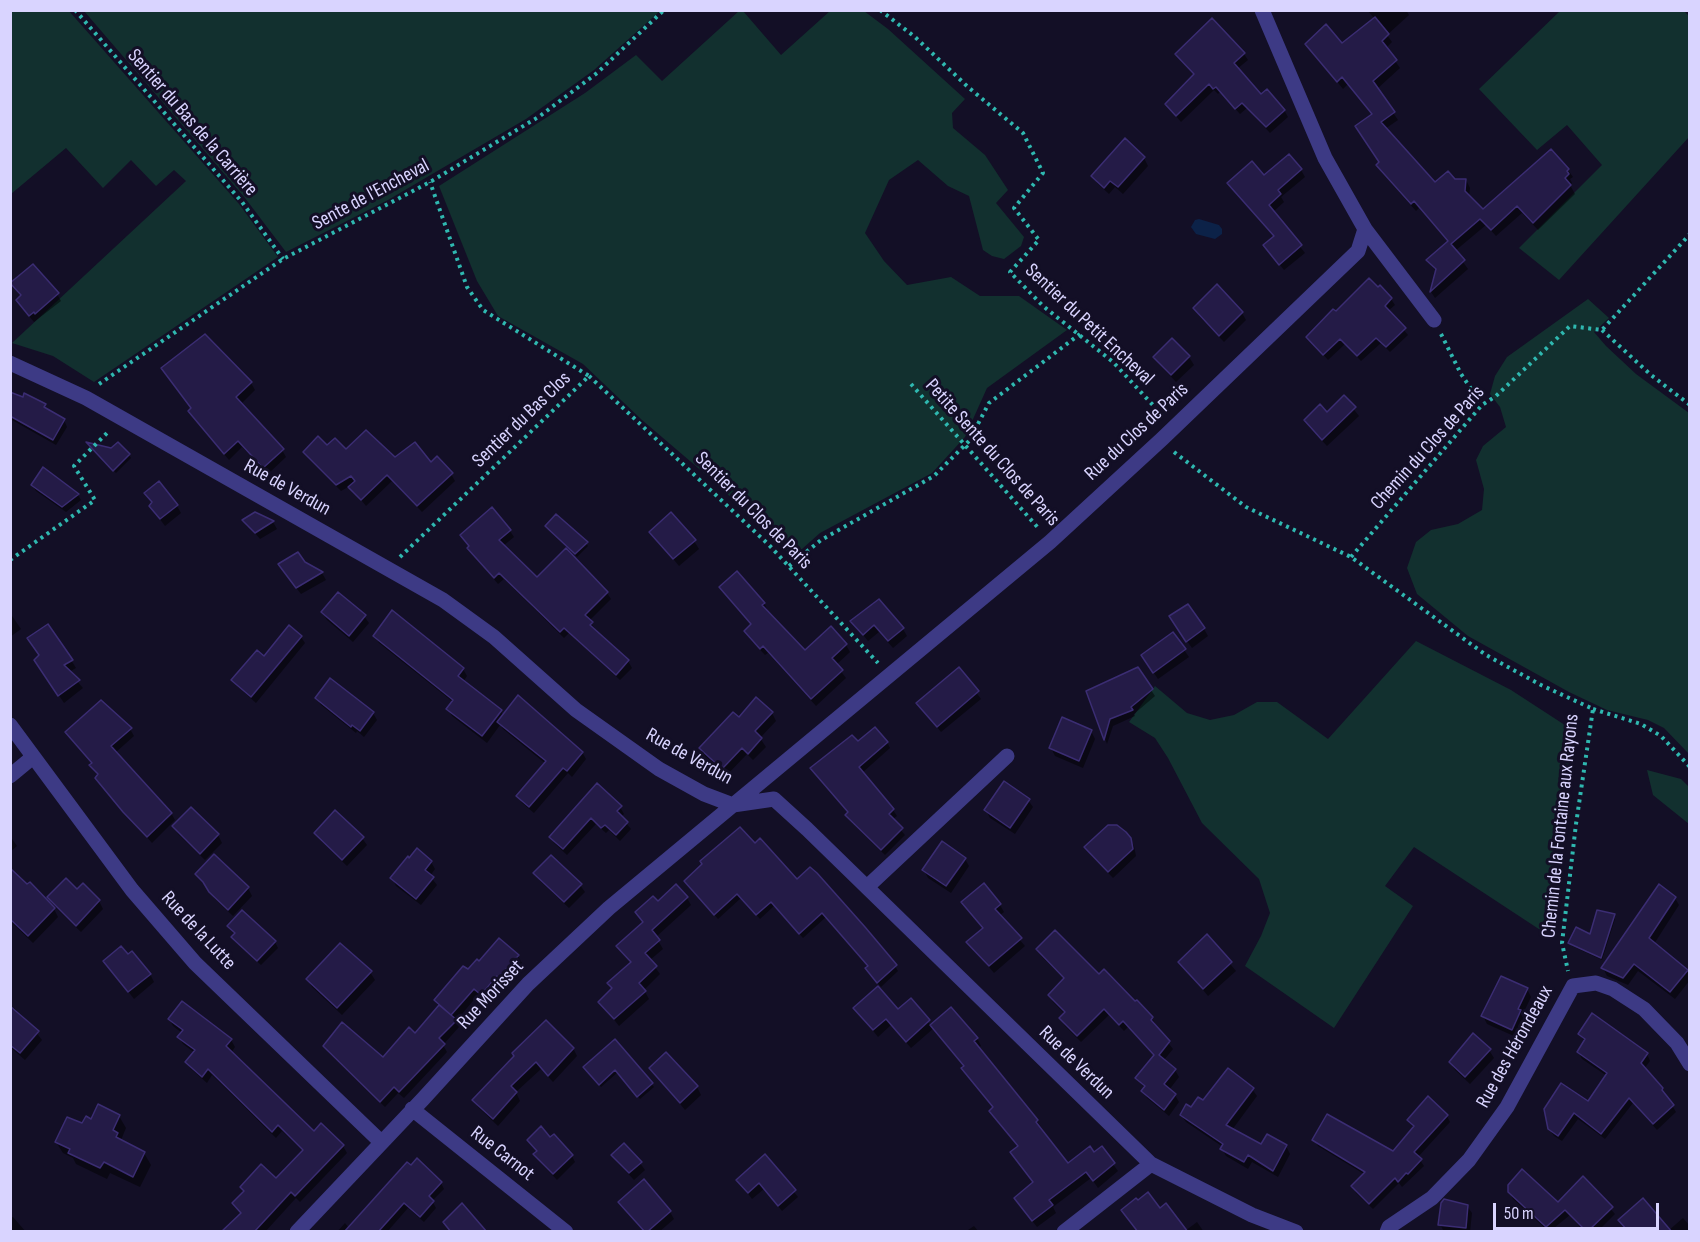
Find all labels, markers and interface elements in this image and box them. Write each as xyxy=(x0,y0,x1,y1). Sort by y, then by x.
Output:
street label: Sentier du Bas de la Carrière xyxy=(122,45,262,201)
street label: Sente de l'Encheval xyxy=(308,154,434,236)
street label: Sentier du Petit Encheval xyxy=(1020,259,1158,391)
street label: Sentier du Bas Clos xyxy=(468,367,576,473)
street label: Petite Sente du Clos de Paris xyxy=(920,374,1064,532)
street label: Rue du Clos de Paris xyxy=(1080,378,1194,486)
street label: Chemin du Clos de Paris xyxy=(1366,381,1490,515)
street label: Sentier du Clos de Paris xyxy=(689,447,817,575)
street label: Rue de Verdun xyxy=(239,454,335,522)
street label: Chemin de la Fontaine aux Rayons xyxy=(1537,713,1585,939)
street label: Rue de Verdun xyxy=(641,723,737,791)
street label: Rue de la Lutte xyxy=(156,887,240,975)
street label: Rue Morisset xyxy=(453,955,529,1035)
street label: Rue des Hérondeaux xyxy=(1472,982,1558,1112)
street label: Rue de Verdun xyxy=(1033,1021,1119,1105)
street label: Rue Carnot xyxy=(465,1122,539,1186)
scale bar xyxy=(1496,1191,1662,1229)
text: 50 m xyxy=(1504,1203,1534,1224)

